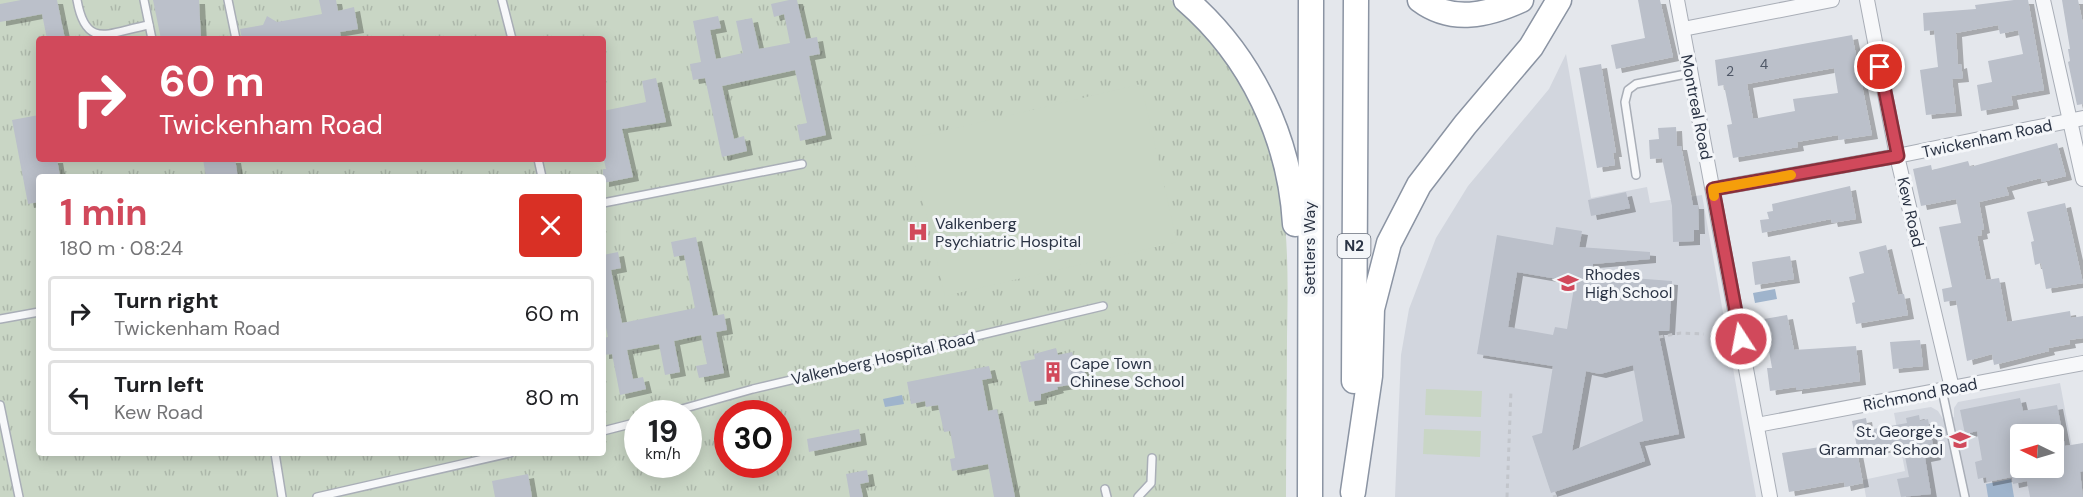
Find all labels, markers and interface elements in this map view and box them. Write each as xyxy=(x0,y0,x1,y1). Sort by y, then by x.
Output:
pin xyxy=(1854,41,1905,92)
icon: arrive xyxy=(1863,50,1896,83)
street label: Montreal Road xyxy=(1676,53,1717,162)
text: 60 m xyxy=(159,54,265,109)
house number: 4 xyxy=(1760,55,1769,73)
icon: right xyxy=(60,60,138,138)
house number: 2 xyxy=(1726,62,1734,80)
text: Twickenham Road xyxy=(159,107,383,142)
street label: Twickenham Road xyxy=(1920,114,2054,163)
street label: Kew Road xyxy=(1892,175,1929,249)
text: 1 min xyxy=(60,189,148,236)
button: close xyxy=(519,194,582,257)
street label: Settlers Way xyxy=(1299,201,1320,295)
place label: Valkenberg Psychiatric Hospital xyxy=(935,213,1081,252)
hospital icon: Valkenberg Psychiatric Hospital xyxy=(906,220,930,244)
road number: N2 xyxy=(1338,234,1370,258)
text: 180 m · 08:24 xyxy=(60,235,183,261)
place label: Rhodes High School xyxy=(1585,264,1672,303)
school or university icon: Rhodes High School xyxy=(1556,271,1580,295)
text: Turn right xyxy=(114,286,219,315)
icon: right xyxy=(63,297,96,330)
text: 60 m xyxy=(525,299,579,328)
position arrow xyxy=(1709,307,1773,371)
text: Twickenham Road xyxy=(114,315,280,341)
street label: Valkenberg Hospital Road xyxy=(789,327,977,390)
place label: Cape Town Chinese School xyxy=(1070,353,1184,392)
building icon: Cape Town Chinese School xyxy=(1041,360,1065,384)
text: Turn left xyxy=(114,370,204,399)
street label: Richmond Road xyxy=(1861,373,1979,416)
icon: left xyxy=(63,381,96,414)
text: 80 m xyxy=(525,383,579,412)
text: Kew Road xyxy=(114,399,203,425)
speed limit sign: 30 xyxy=(714,400,792,478)
text: 19 xyxy=(648,412,678,451)
place label: St. George's Grammar School xyxy=(1819,421,1943,460)
north arrow xyxy=(2010,424,2064,478)
map controls xyxy=(2010,424,2064,478)
school or university icon: St. George's Grammar School xyxy=(1948,428,1972,452)
text: km/h xyxy=(645,444,681,464)

